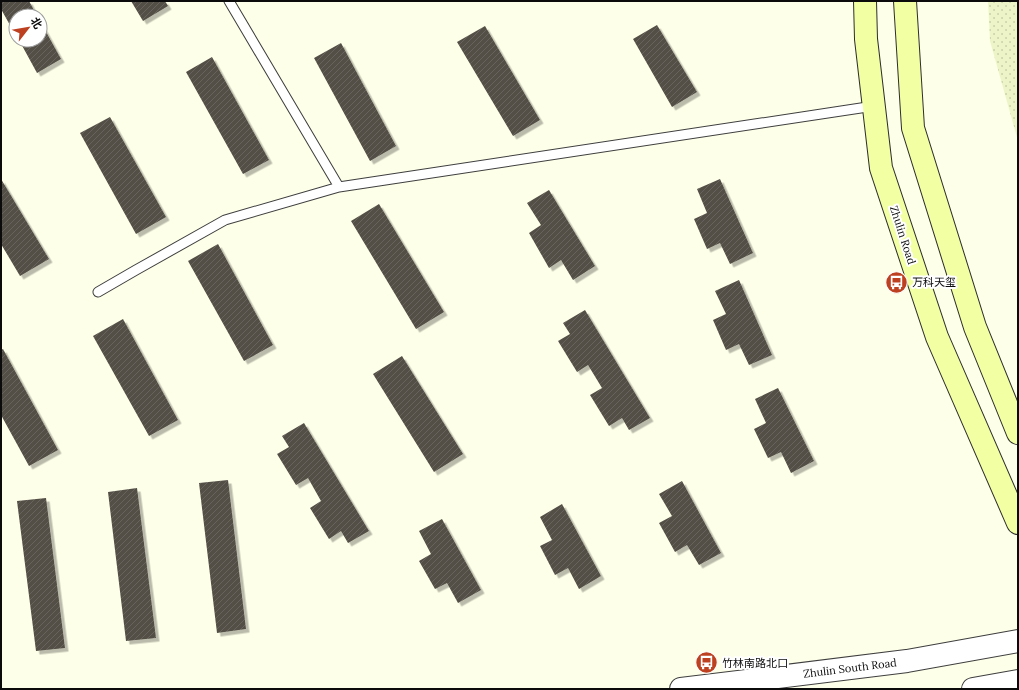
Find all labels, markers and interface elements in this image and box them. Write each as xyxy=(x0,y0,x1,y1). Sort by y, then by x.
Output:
north arrow xyxy=(8,8,48,48)
text: 北 xyxy=(28,15,45,31)
street label: Zhulin Road xyxy=(887,204,919,267)
bus stop icon: 万科天玺 xyxy=(884,269,910,295)
place label: 万科天玺 xyxy=(912,275,956,289)
bus stop icon: 竹林南路北口 xyxy=(693,650,719,676)
street label: Zhulin South Road xyxy=(802,655,898,681)
place label: 竹林南路北口 xyxy=(722,656,788,670)

